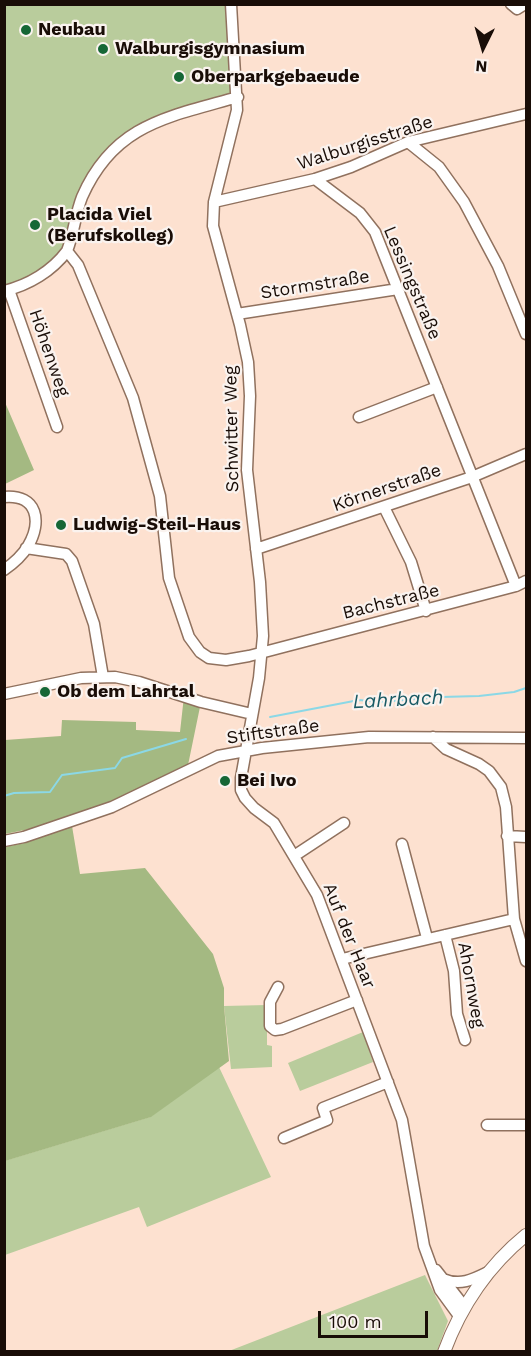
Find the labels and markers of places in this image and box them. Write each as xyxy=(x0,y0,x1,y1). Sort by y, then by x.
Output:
place label: Neubau xyxy=(38,19,106,41)
marker: Neubau xyxy=(19,23,33,37)
place label: Walburgisgymnasium xyxy=(115,38,305,60)
marker: Walburgisgymnasium xyxy=(96,42,110,56)
place label: Oberparkgebaeude xyxy=(191,66,360,88)
marker: Oberparkgebaeude xyxy=(172,70,186,84)
place label: Placida Viel (Berufskolleg) xyxy=(47,204,174,246)
marker: Placida Viel (Berufskolleg) xyxy=(28,218,42,232)
place label: Ludwig-Steil-Haus xyxy=(73,514,241,536)
marker: Ludwig-Steil-Haus xyxy=(54,518,68,532)
place label: Ob dem Lahrtal xyxy=(57,681,195,703)
marker: Ob dem Lahrtal xyxy=(38,685,52,699)
place label: Bei Ivo xyxy=(237,770,297,792)
marker: Bei Ivo xyxy=(218,774,232,788)

